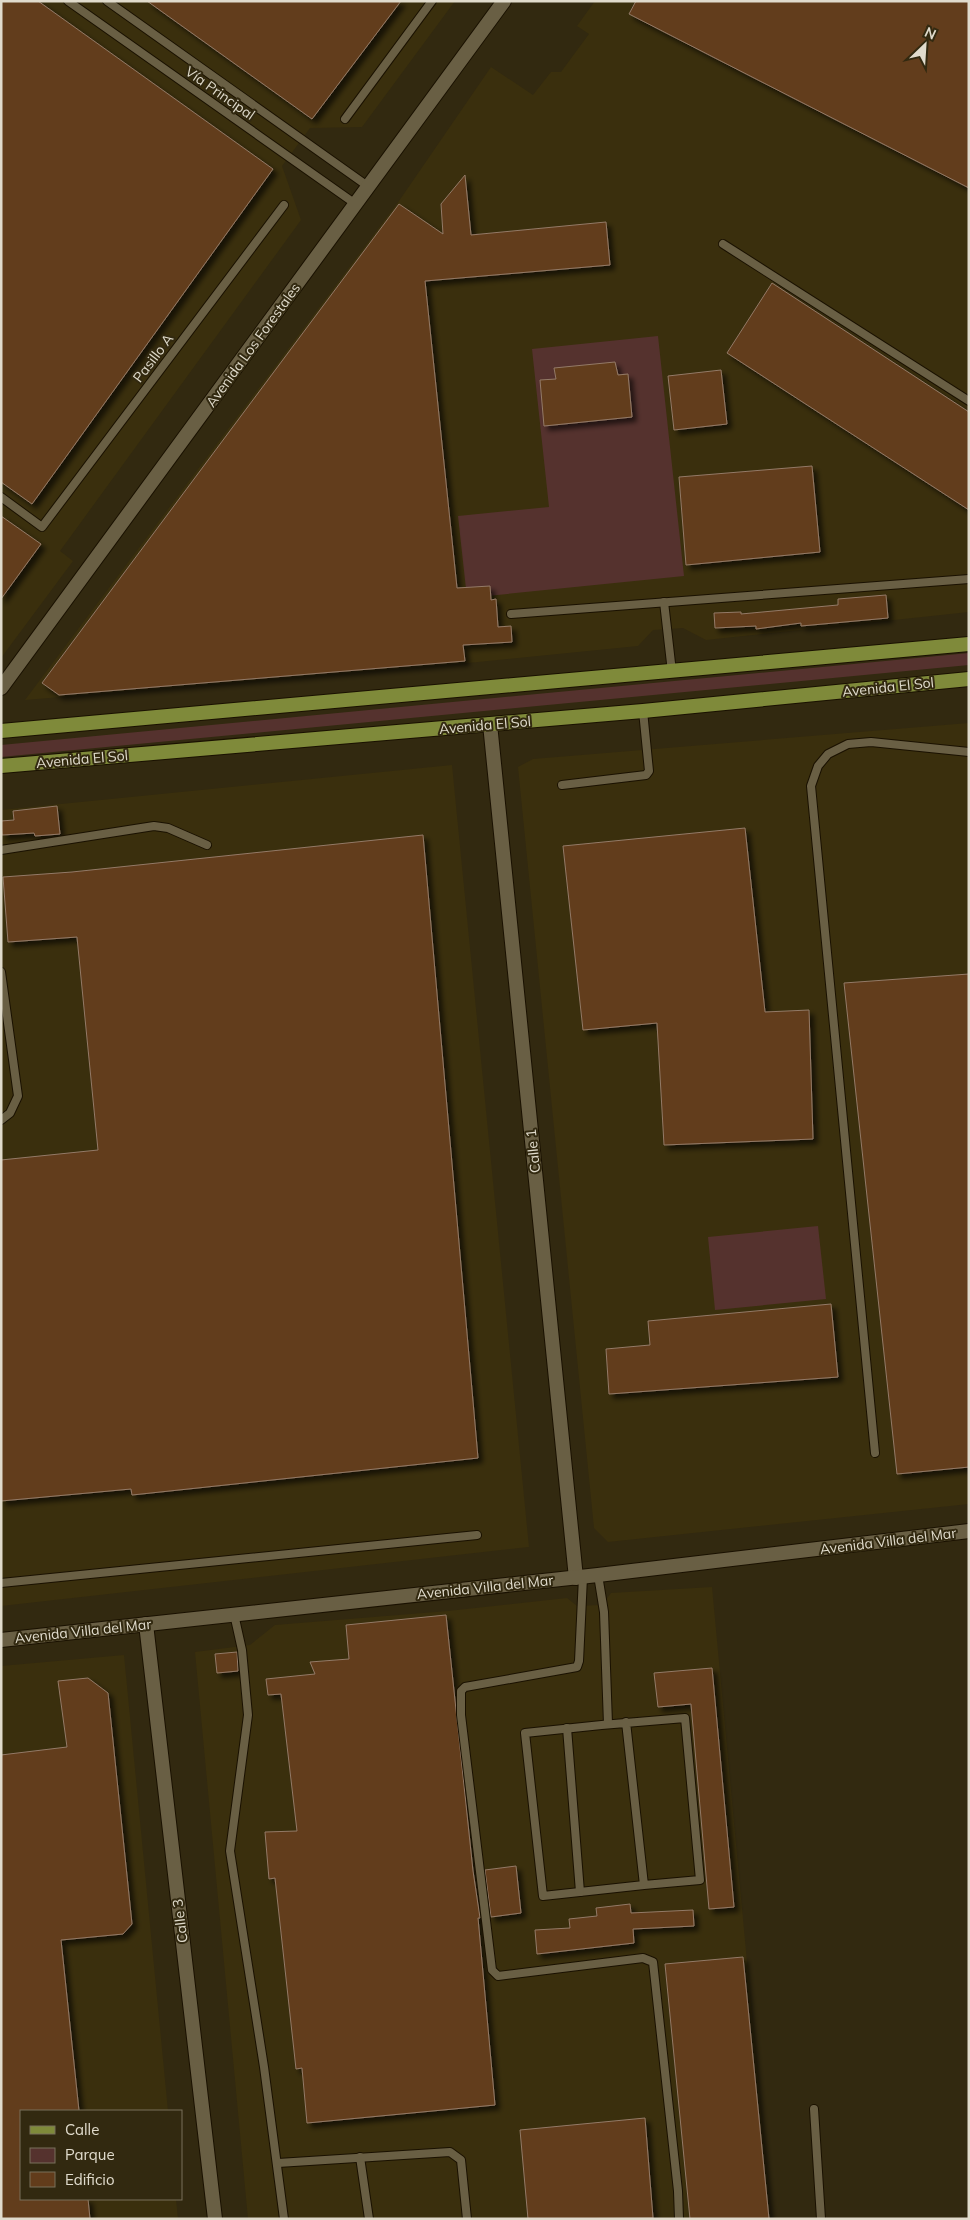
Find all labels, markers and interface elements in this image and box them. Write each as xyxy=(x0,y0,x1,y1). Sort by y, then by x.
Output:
north arrow xyxy=(900,20,950,70)
text: N xyxy=(922,23,939,44)
street label: Vía Principal xyxy=(182,62,258,124)
street label: Avenida Los Forestales xyxy=(202,279,304,411)
street label: Pasillo A xyxy=(129,330,177,386)
street label: Avenida El Sol xyxy=(841,673,935,701)
street label: Avenida El Sol xyxy=(438,712,532,738)
street label: Avenida El Sol xyxy=(35,746,129,772)
street label: Calle 1 xyxy=(522,1128,544,1174)
street label: Avenida Villa del Mar xyxy=(819,1524,958,1558)
street label: Avenida Villa del Mar xyxy=(416,1571,555,1603)
street label: Avenida Villa del Mar xyxy=(14,1615,153,1647)
street label: Calle 3 xyxy=(168,1898,192,1944)
legend xyxy=(20,2110,182,2200)
text: Calle xyxy=(65,2120,99,2139)
text: Parque xyxy=(65,2145,115,2164)
text: Edificio xyxy=(65,2170,115,2189)

